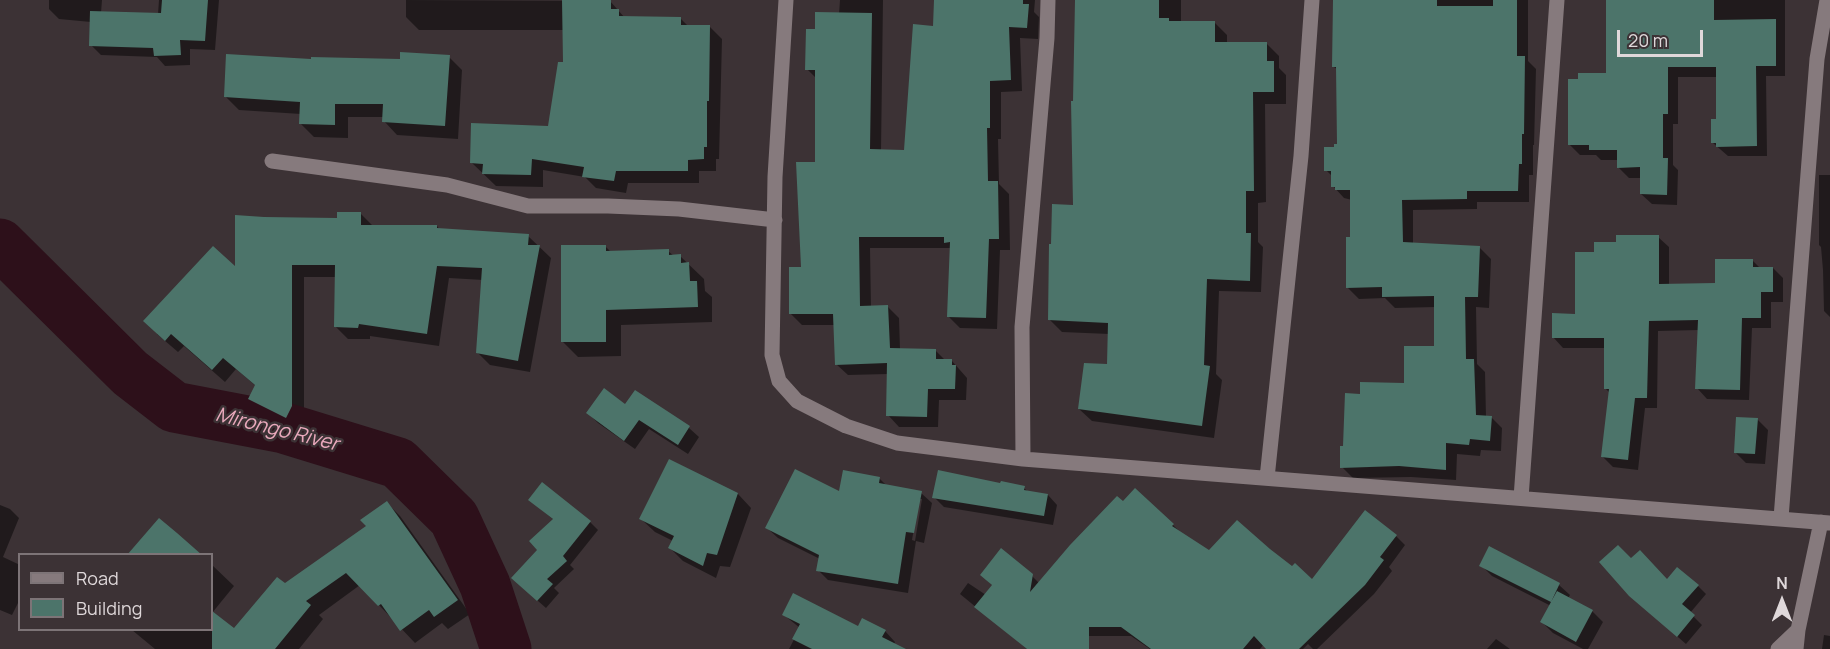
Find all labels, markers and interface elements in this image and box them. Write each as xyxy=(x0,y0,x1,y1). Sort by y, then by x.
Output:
scale bar xyxy=(1620,18,1706,56)
text: 20 m xyxy=(1628,28,1668,52)
water label: Mirongo River xyxy=(213,403,341,457)
legend xyxy=(18,553,213,631)
text: Road xyxy=(76,566,119,590)
north arrow xyxy=(1752,571,1812,631)
text: N xyxy=(1776,572,1788,594)
text: Building xyxy=(76,596,142,620)

